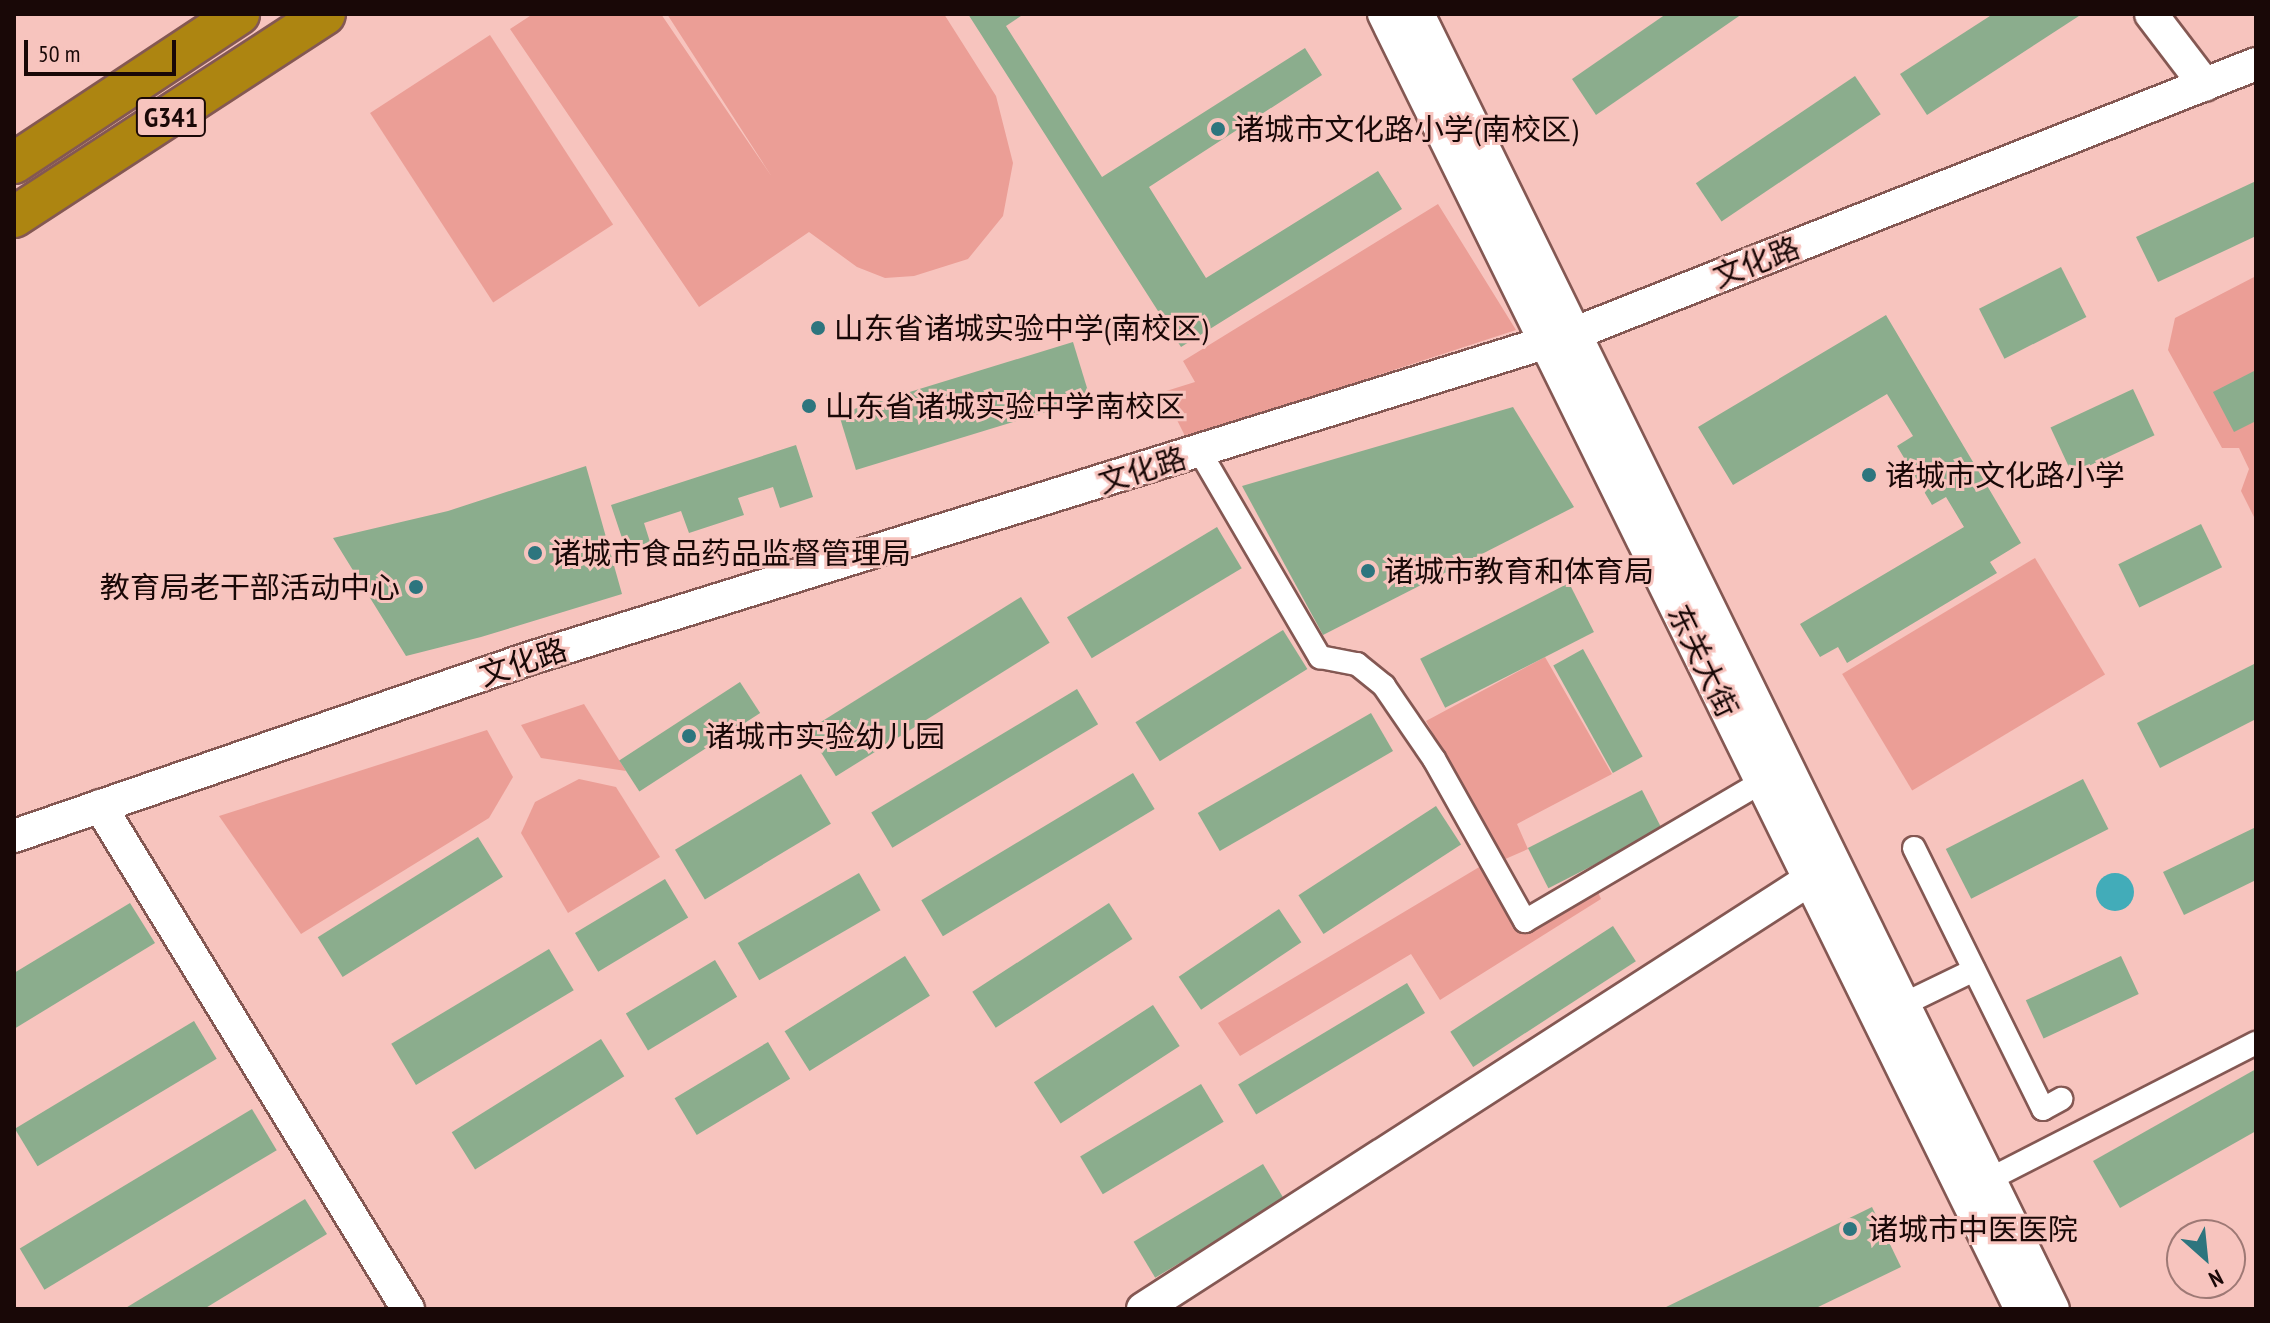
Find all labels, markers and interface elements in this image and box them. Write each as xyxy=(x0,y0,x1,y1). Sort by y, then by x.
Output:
scale bar xyxy=(28,24,180,74)
text: 50 m xyxy=(38,38,80,69)
road number: G341 xyxy=(135,93,207,141)
place label: 诸城市文化路小学(南校区) xyxy=(1234,111,1578,147)
marker: 诸城市文化路小学(南校区) xyxy=(1209,120,1227,138)
street label: 文化路 xyxy=(1708,229,1804,295)
place label: 山东省诸城实验中学(南校区) xyxy=(834,310,1208,346)
marker: 山东省诸城实验中学(南校区) xyxy=(809,319,827,337)
place label: 山东省诸城实验中学南校区 xyxy=(825,388,1185,424)
marker: 山东省诸城实验中学南校区 xyxy=(800,397,818,415)
street label: 文化路 xyxy=(1094,440,1190,500)
place label: 诸城市文化路小学 xyxy=(1885,457,2125,493)
marker: 诸城市文化路小学 xyxy=(1860,466,1878,484)
place label: 诸城市食品药品监督管理局 xyxy=(551,535,911,571)
marker: 诸城市食品药品监督管理局 xyxy=(526,544,544,562)
place label: 诸城市教育和体育局 xyxy=(1384,553,1654,589)
marker: 诸城市教育和体育局 xyxy=(1359,562,1377,580)
place label: 教育局老干部活动中心 xyxy=(100,569,400,605)
marker: 教育局老干部活动中心 xyxy=(407,578,425,596)
street label: 东关大街 xyxy=(1661,599,1745,723)
street label: 文化路 xyxy=(475,631,571,693)
place label: 诸城市实验幼儿园 xyxy=(705,718,945,754)
marker: 诸城市实验幼儿园 xyxy=(680,727,698,745)
place label: 诸城市中医医院 xyxy=(1868,1211,2078,1247)
marker: 诸城市中医医院 xyxy=(1839,1218,1861,1240)
north arrow xyxy=(2166,1219,2246,1299)
text: N xyxy=(2204,1263,2228,1294)

